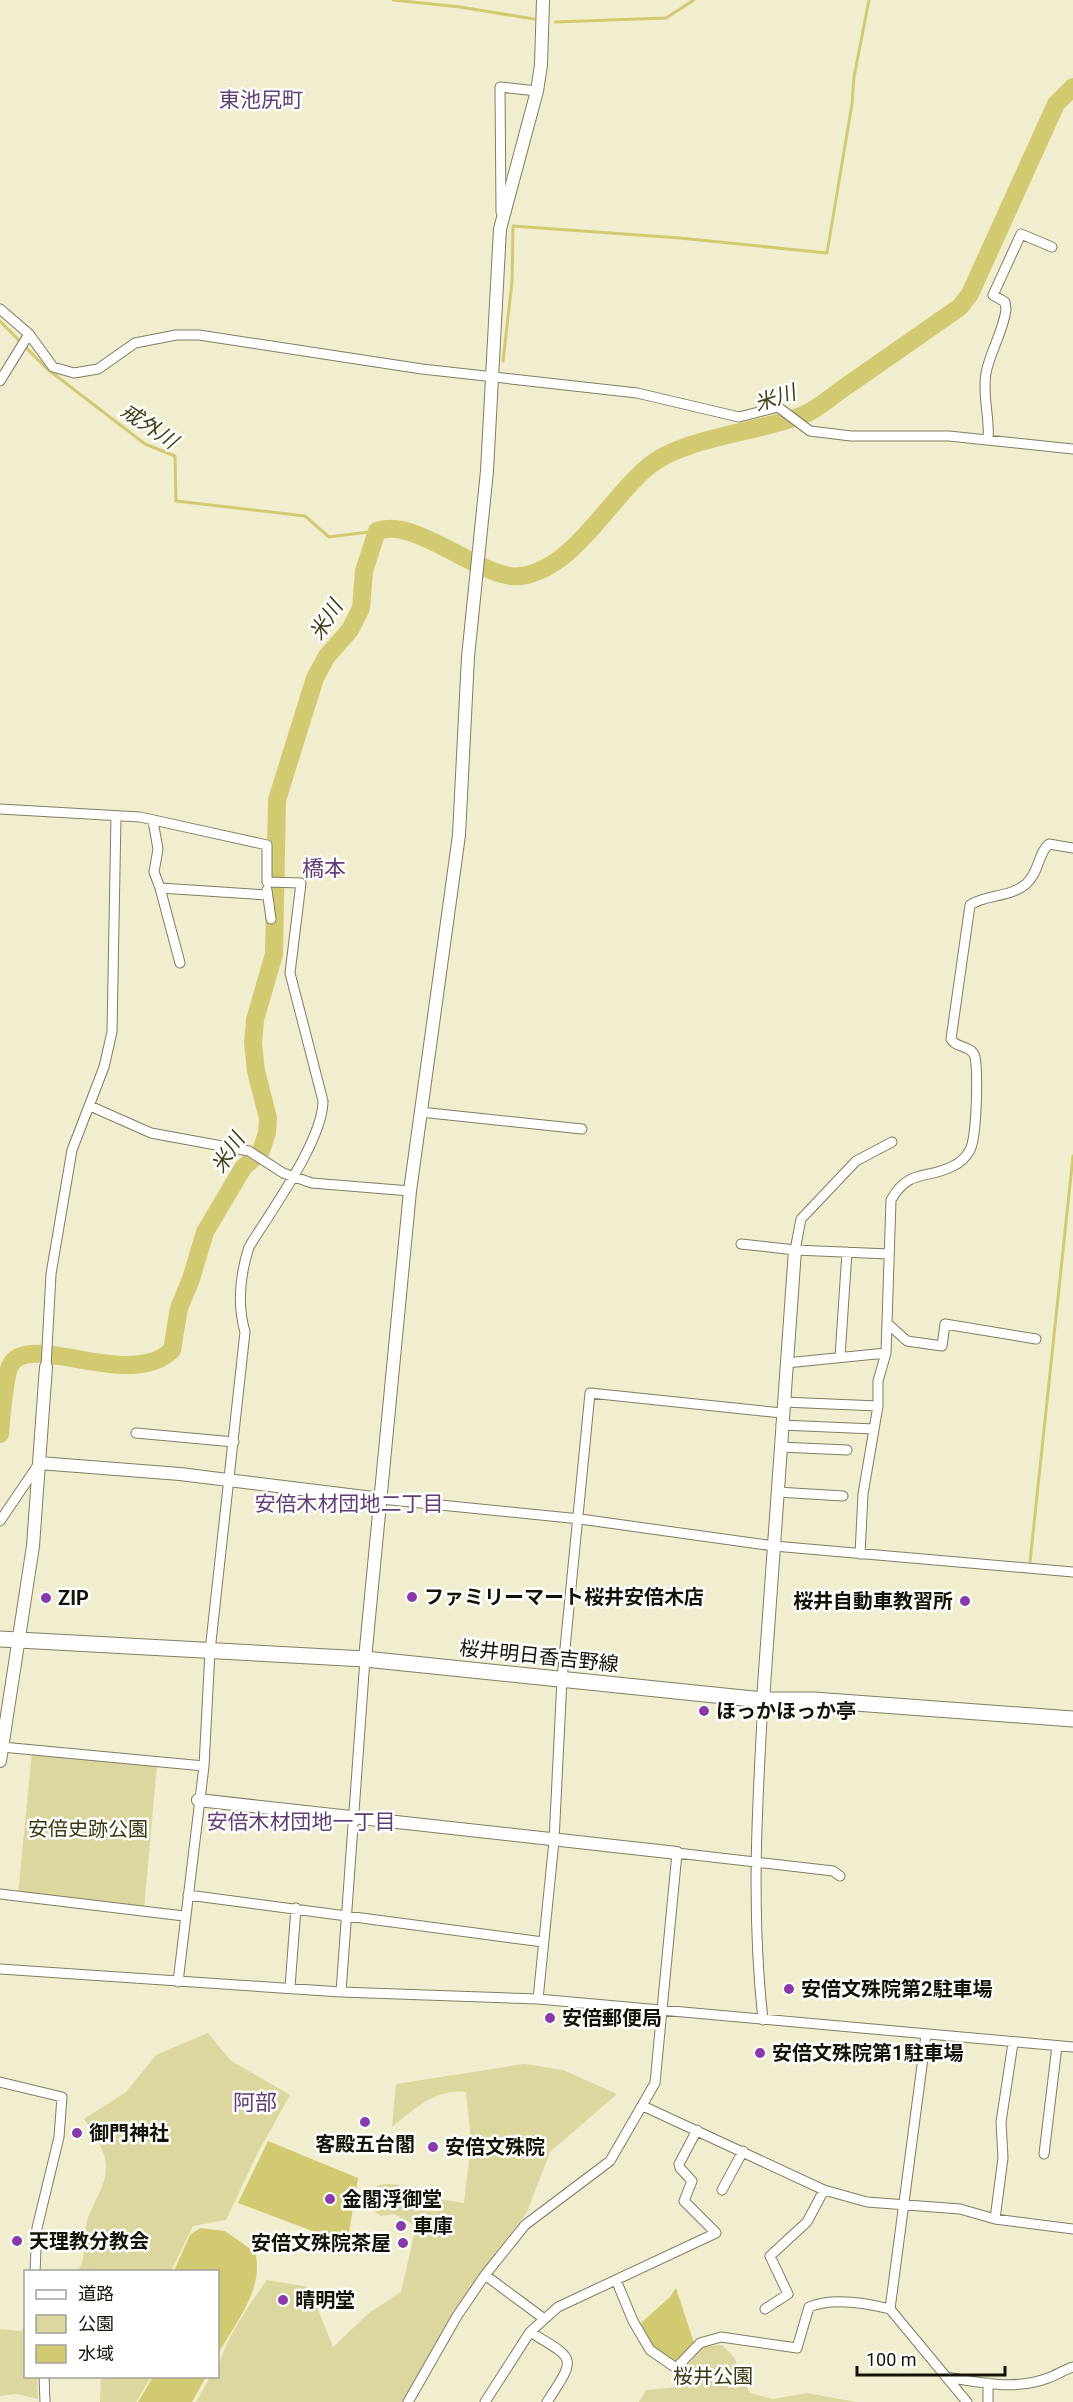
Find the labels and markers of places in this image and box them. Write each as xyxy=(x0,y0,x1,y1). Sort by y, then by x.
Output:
place label: ファミリーマート桜井安倍木店 xyxy=(424,1585,704,1609)
place label: ZIP xyxy=(58,1586,89,1610)
place label: 桜井自動車教習所 xyxy=(793,1589,953,1613)
marker: ファミリーマート桜井安倍木店 xyxy=(405,1590,419,1604)
marker: ZIP xyxy=(39,1591,53,1605)
marker: 桜井自動車教習所 xyxy=(958,1594,972,1608)
place label: ほっかほっか亭 xyxy=(716,1699,856,1723)
marker: ほっかほっか亭 xyxy=(697,1704,711,1718)
place label: 安倍文殊院第2駐車場 xyxy=(801,1977,992,2001)
marker: 安倍文殊院第2駐車場 xyxy=(782,1982,796,1996)
place label: 安倍郵便局 xyxy=(562,2006,662,2030)
marker: 安倍郵便局 xyxy=(543,2011,557,2025)
place label: 安倍文殊院第1駐車場 xyxy=(772,2041,963,2065)
marker: 安倍文殊院第1駐車場 xyxy=(753,2046,767,2060)
marker: 客殿五台閣 xyxy=(358,2115,372,2129)
place label: 御門神社 xyxy=(89,2121,169,2145)
marker: 御門神社 xyxy=(70,2126,84,2140)
place label: 客殿五台閣 xyxy=(315,2132,415,2156)
place label: 安倍文殊院 xyxy=(445,2135,545,2159)
marker: 安倍文殊院 xyxy=(426,2140,440,2154)
place label: 金閣浮御堂 xyxy=(342,2187,442,2211)
marker: 金閣浮御堂 xyxy=(323,2192,337,2206)
place label: 車庫 xyxy=(413,2214,453,2238)
marker: 車庫 xyxy=(394,2219,408,2233)
place label: 天理教分教会 xyxy=(29,2229,149,2253)
place label: 安倍文殊院茶屋 xyxy=(251,2231,391,2255)
marker: 天理教分教会 xyxy=(10,2234,24,2248)
marker: 安倍文殊院茶屋 xyxy=(396,2236,410,2250)
place label: 晴明堂 xyxy=(295,2288,355,2312)
marker: 晴明堂 xyxy=(276,2293,290,2307)

